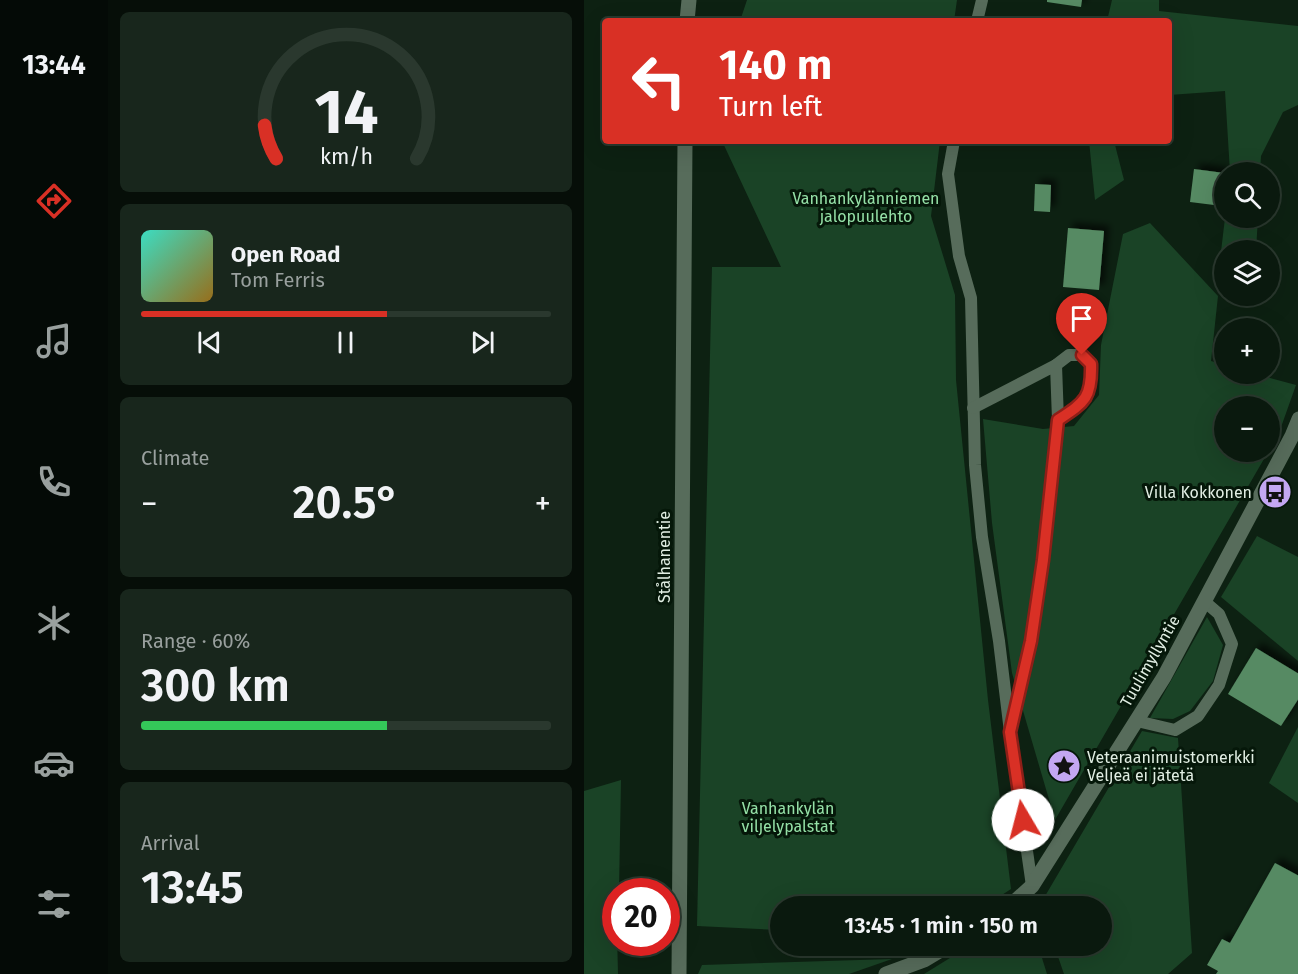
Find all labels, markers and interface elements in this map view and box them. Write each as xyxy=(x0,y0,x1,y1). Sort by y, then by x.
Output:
text: 140 m xyxy=(719,40,832,90)
icon: left xyxy=(620,42,698,120)
text: 13:44 xyxy=(22,49,86,81)
text: 14 xyxy=(314,75,378,150)
text: Turn left xyxy=(719,91,822,123)
text: km/h xyxy=(319,145,373,171)
map controls xyxy=(1214,162,1280,462)
button: search xyxy=(1214,162,1280,228)
icon: directions xyxy=(33,180,75,222)
park label: Vanhankylänniemen jalopuulehto xyxy=(793,189,939,226)
button: layers xyxy=(1214,240,1280,306)
text: Open Road xyxy=(231,241,341,268)
text: Tom Ferris xyxy=(231,268,325,292)
pin xyxy=(1056,293,1107,355)
icon: arrive xyxy=(1065,302,1098,335)
button: + xyxy=(1214,318,1280,384)
icon: music xyxy=(33,320,75,362)
icon: previous xyxy=(193,326,226,359)
icon: pause xyxy=(329,326,362,359)
icon: next xyxy=(466,326,499,359)
button: − xyxy=(1214,396,1280,462)
text: Climate xyxy=(141,446,209,470)
icon: phone xyxy=(33,461,75,503)
bus stop icon: Villa Kokkonen xyxy=(1257,474,1293,510)
text: 20.5° xyxy=(292,476,400,530)
place label: Villa Kokkonen xyxy=(1145,483,1252,502)
text: − xyxy=(141,484,158,524)
text: + xyxy=(535,484,551,524)
street label: Stålhanentie xyxy=(655,511,674,603)
icon: climate xyxy=(33,602,75,644)
street label: Tuulimyllyntie xyxy=(1116,612,1184,710)
text: Range · 60% xyxy=(141,629,250,653)
text: 300 km xyxy=(141,659,290,713)
icon: car xyxy=(33,742,75,784)
place icon: Veteraanimuistomerkki Veljeä ei jätetä xyxy=(1046,748,1082,784)
place label: Veteraanimuistomerkki Veljeä ei jätetä xyxy=(1087,748,1255,785)
position arrow xyxy=(991,788,1055,852)
park label: Vanhankylän viljelypalstat xyxy=(742,799,835,836)
text: Arrival xyxy=(141,831,200,855)
text: 13:45 xyxy=(141,861,244,915)
speed limit sign: 20 xyxy=(602,878,680,956)
icon: filters xyxy=(33,883,75,925)
text: 13:45 · 1 min · 150 m xyxy=(844,912,1038,939)

